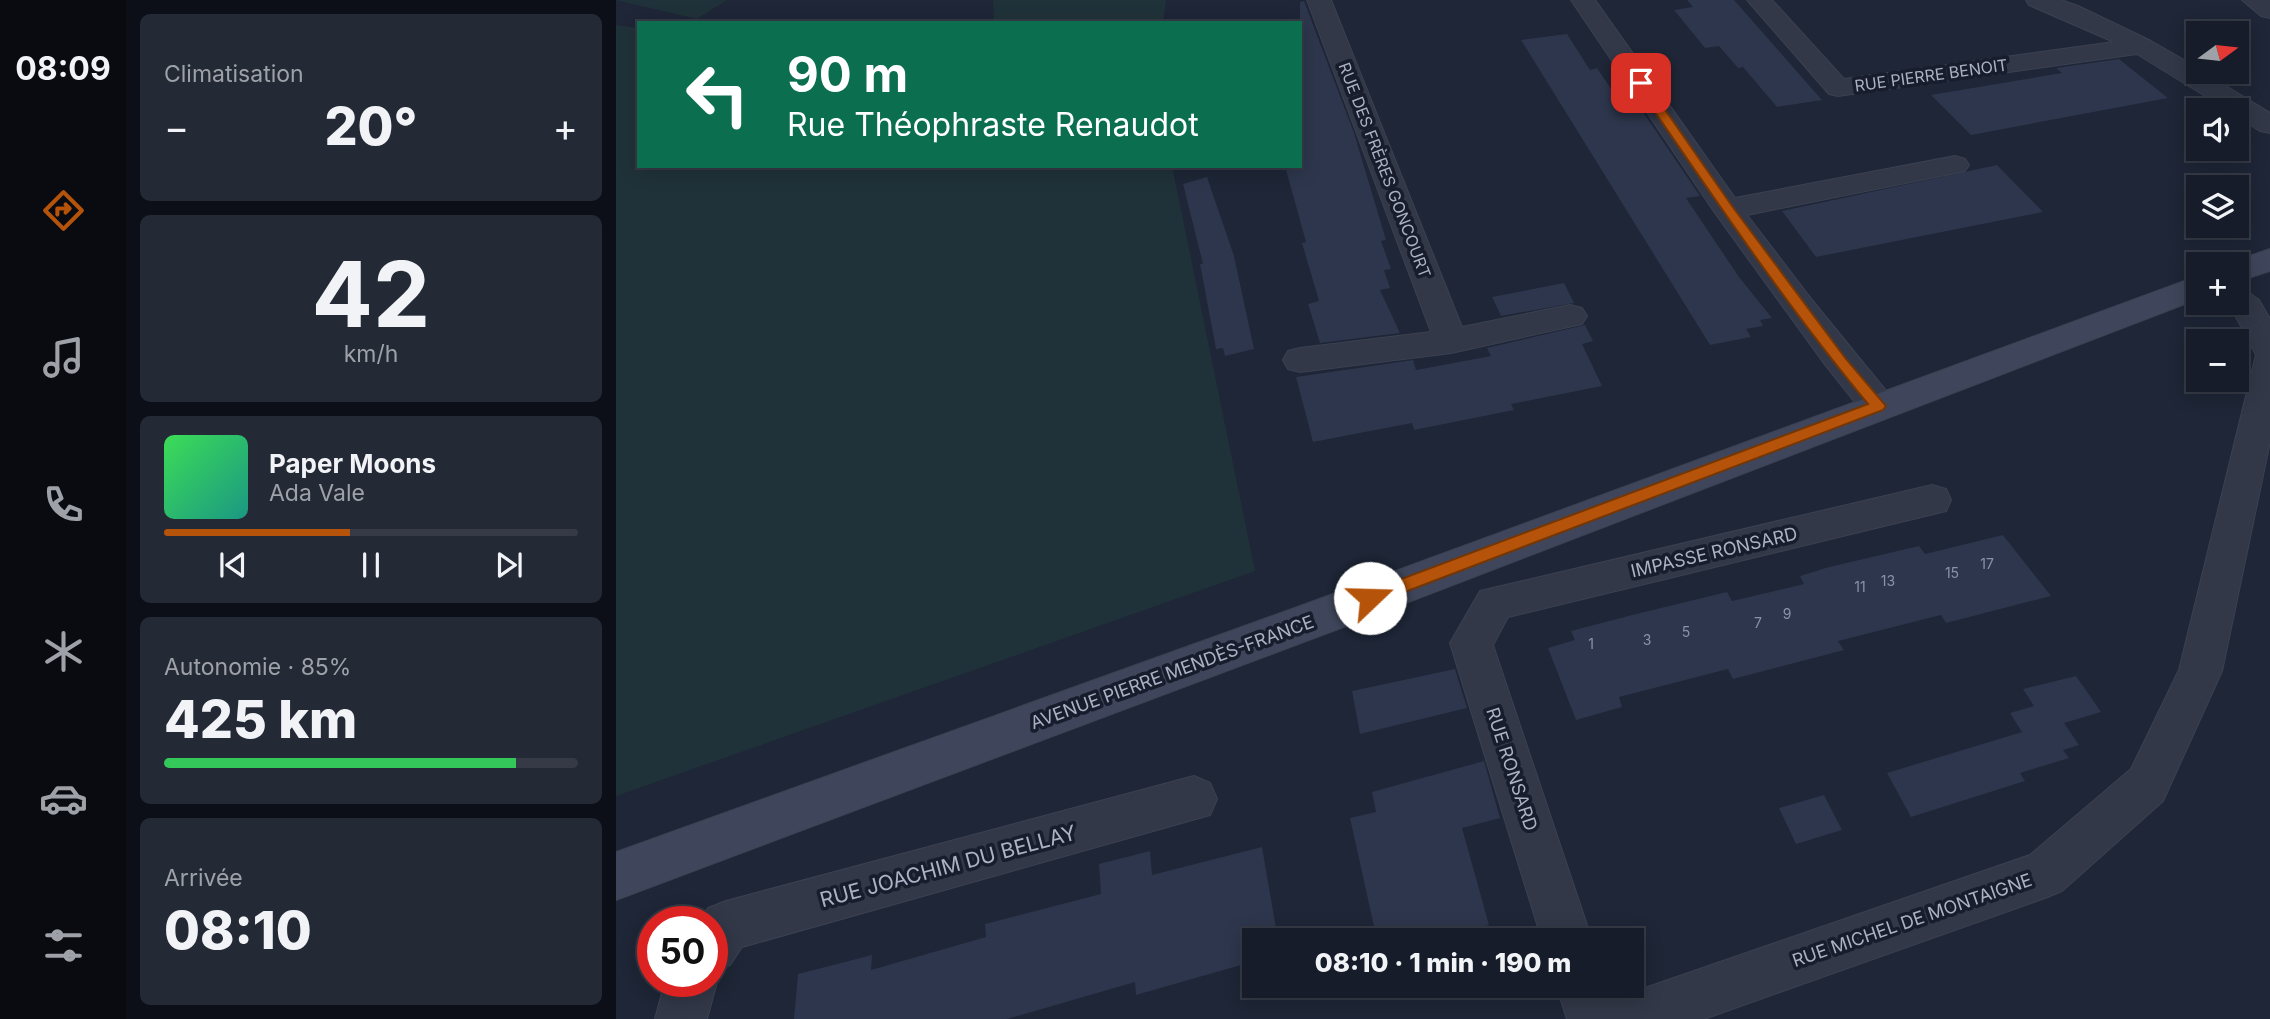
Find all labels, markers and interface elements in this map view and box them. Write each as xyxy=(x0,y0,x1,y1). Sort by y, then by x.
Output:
north arrow xyxy=(2186,21,2249,84)
map controls xyxy=(2186,21,2249,392)
text: 90 m xyxy=(787,45,908,104)
text: 08:09 xyxy=(15,49,111,88)
icon: left xyxy=(672,49,763,140)
pin xyxy=(1611,53,1671,113)
street label: RUE PIERRE BENOIT xyxy=(1853,54,2009,96)
text: Climatisation xyxy=(164,60,304,88)
street label: RUE DES FRÈRES GONCOURT xyxy=(1335,60,1435,280)
icon: arrive xyxy=(1622,64,1660,102)
text: 20° xyxy=(324,95,418,158)
button: sound xyxy=(2186,98,2249,161)
text: − xyxy=(164,104,189,150)
text: + xyxy=(553,104,578,150)
text: Rue Théophraste Renaudot xyxy=(787,105,1199,144)
button: layers xyxy=(2186,175,2249,238)
icon: directions xyxy=(39,186,88,235)
text: 42 xyxy=(312,239,430,349)
button: + xyxy=(2186,252,2249,315)
button: − xyxy=(2186,329,2249,392)
icon: music xyxy=(39,333,88,382)
text: km/h xyxy=(344,340,398,368)
text: Paper Moons xyxy=(269,448,436,479)
text: Ada Vale xyxy=(269,479,365,507)
icon: phone xyxy=(39,480,88,529)
street label: IMPASSE RONSARD xyxy=(1629,523,1799,581)
icon: previous xyxy=(214,546,252,584)
icon: pause xyxy=(352,546,390,584)
icon: next xyxy=(490,546,528,584)
house number: 17 xyxy=(1980,555,1994,572)
position arrow xyxy=(1333,561,1407,635)
house number: 15 xyxy=(1945,564,1959,581)
house number: 13 xyxy=(1881,572,1895,589)
house number: 11 xyxy=(1854,578,1866,595)
house number: 9 xyxy=(1783,605,1791,622)
street label: AVENUE PIERRE MENDÈS-FRANCE xyxy=(1027,610,1317,733)
house number: 7 xyxy=(1754,614,1762,631)
house number: 5 xyxy=(1682,623,1690,640)
icon: climate xyxy=(39,627,88,676)
house number: 3 xyxy=(1643,631,1651,648)
house number: 1 xyxy=(1588,635,1594,652)
text: Autonomie · 85% xyxy=(164,653,351,681)
text: 425 km xyxy=(164,688,357,751)
street label: RUE RONSARD xyxy=(1482,705,1542,833)
icon: car xyxy=(39,774,88,823)
street label: RUE JOACHIM DU BELLAY xyxy=(817,820,1079,912)
text: Arrivée xyxy=(164,864,243,892)
street label: RUE MICHEL DE MONTAIGNE xyxy=(1789,869,2035,971)
text: 08:10 xyxy=(164,899,312,962)
speed limit sign: 50 xyxy=(637,906,728,997)
icon: filters xyxy=(39,921,88,970)
text: 08:10 · 1 min · 190 m xyxy=(1315,947,1571,978)

